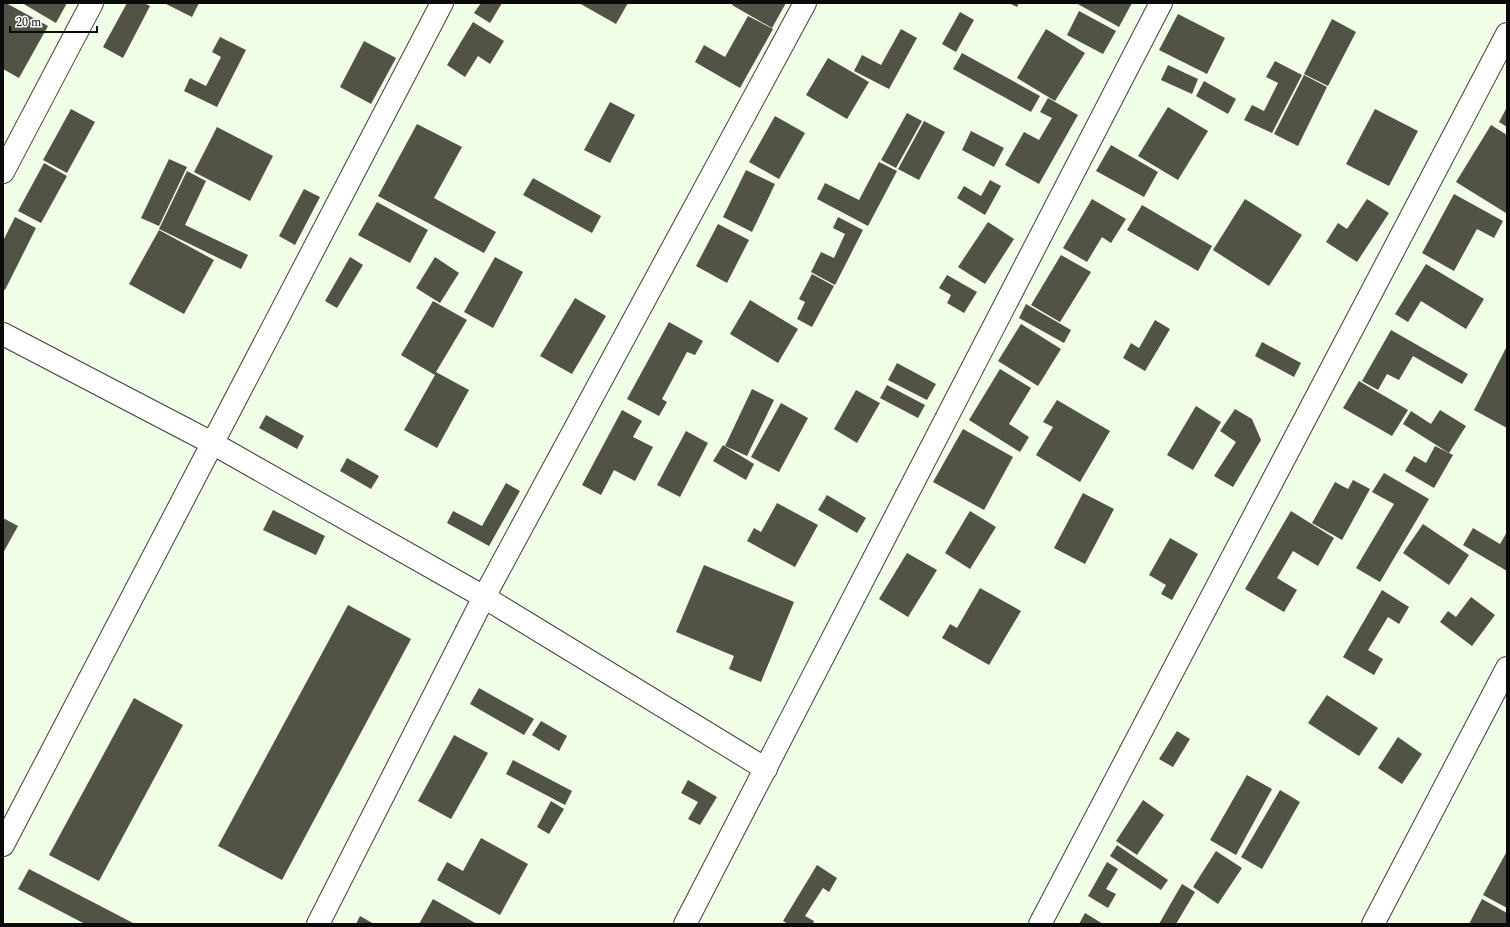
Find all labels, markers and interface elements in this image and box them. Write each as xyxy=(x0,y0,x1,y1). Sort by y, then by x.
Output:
scale bar xyxy=(10,8,97,34)
text: 20 m xyxy=(16,13,41,32)

